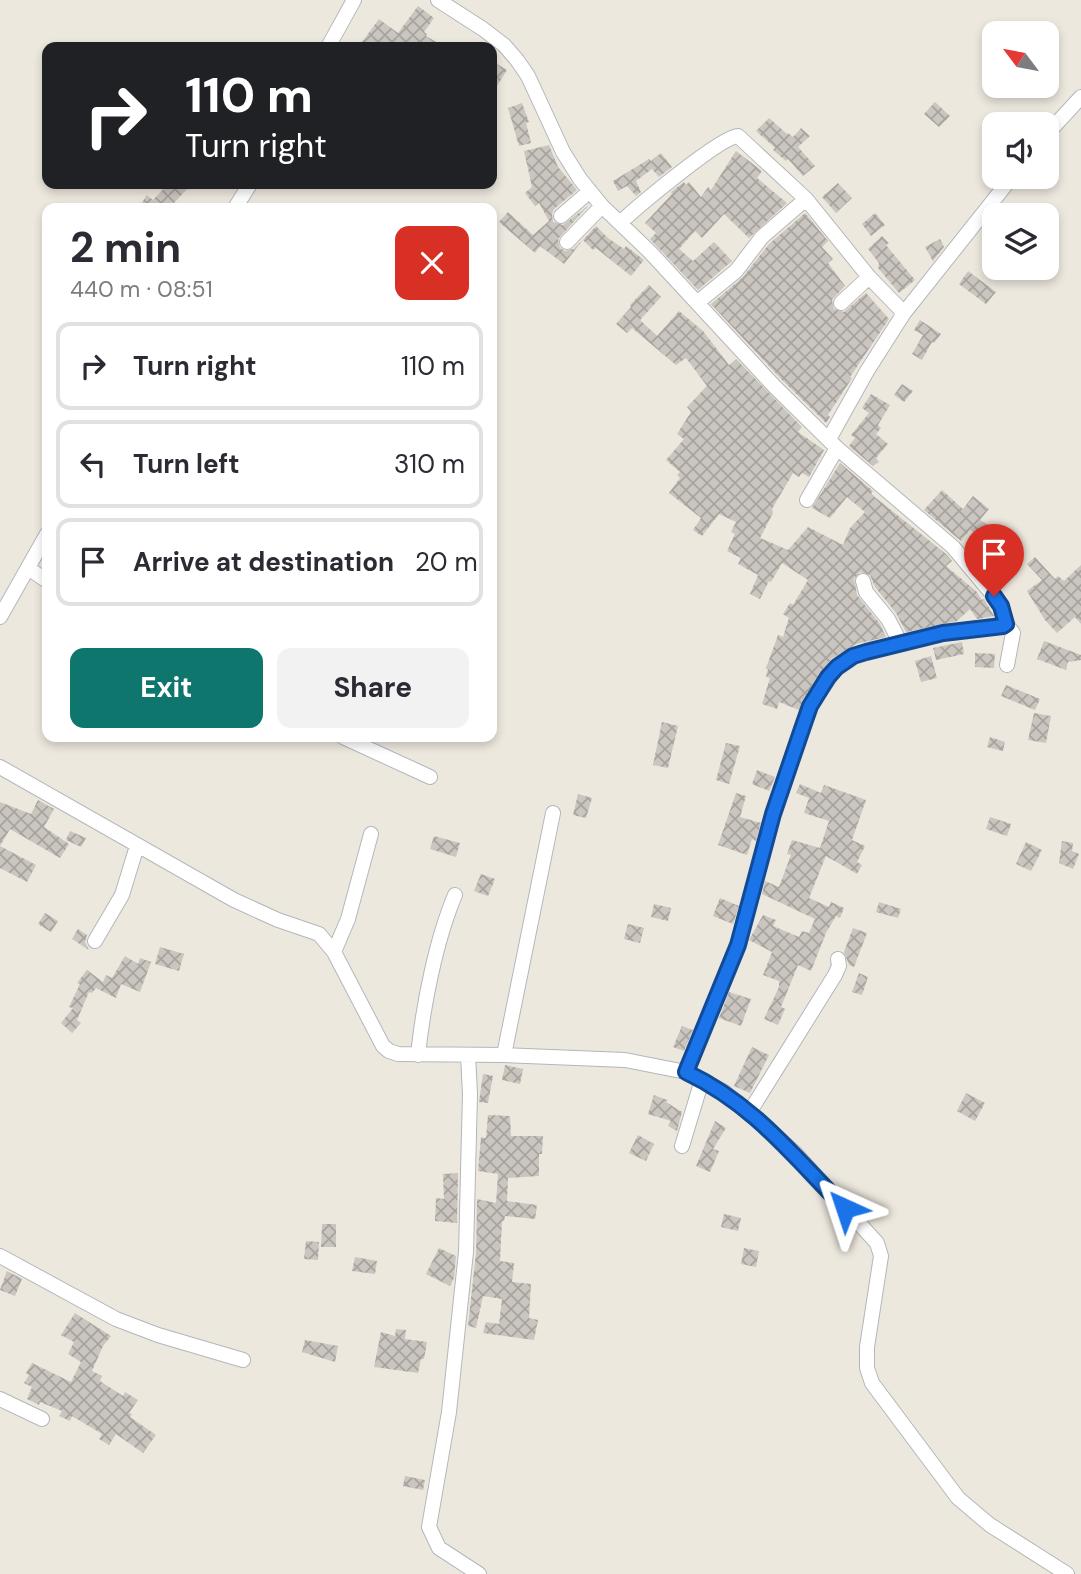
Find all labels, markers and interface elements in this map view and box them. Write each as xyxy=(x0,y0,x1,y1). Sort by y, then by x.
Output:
north arrow xyxy=(982,21,1059,98)
map controls xyxy=(982,21,1059,280)
text: 110 m xyxy=(185,63,313,127)
icon: right xyxy=(70,70,161,161)
button: sound xyxy=(982,112,1059,189)
text: Turn right xyxy=(185,125,327,167)
button: layers xyxy=(982,203,1059,280)
text: 2 min xyxy=(70,220,181,275)
button: close xyxy=(395,226,469,300)
text: 440 m · 08:51 xyxy=(70,274,213,304)
icon: right xyxy=(74,347,112,385)
text: Turn right xyxy=(133,349,257,383)
text: 110 m xyxy=(401,349,465,383)
icon: left xyxy=(74,445,112,483)
text: Turn left xyxy=(133,447,240,481)
text: 310 m xyxy=(394,447,465,481)
pin xyxy=(964,524,1024,596)
icon: arrive xyxy=(975,535,1013,573)
icon: arrive xyxy=(74,543,112,581)
text: Arrive at destination xyxy=(133,545,394,579)
text: 20 m xyxy=(415,545,478,579)
button: Exit xyxy=(70,648,263,728)
button: Share xyxy=(277,648,469,728)
position arrow xyxy=(808,1171,882,1245)

